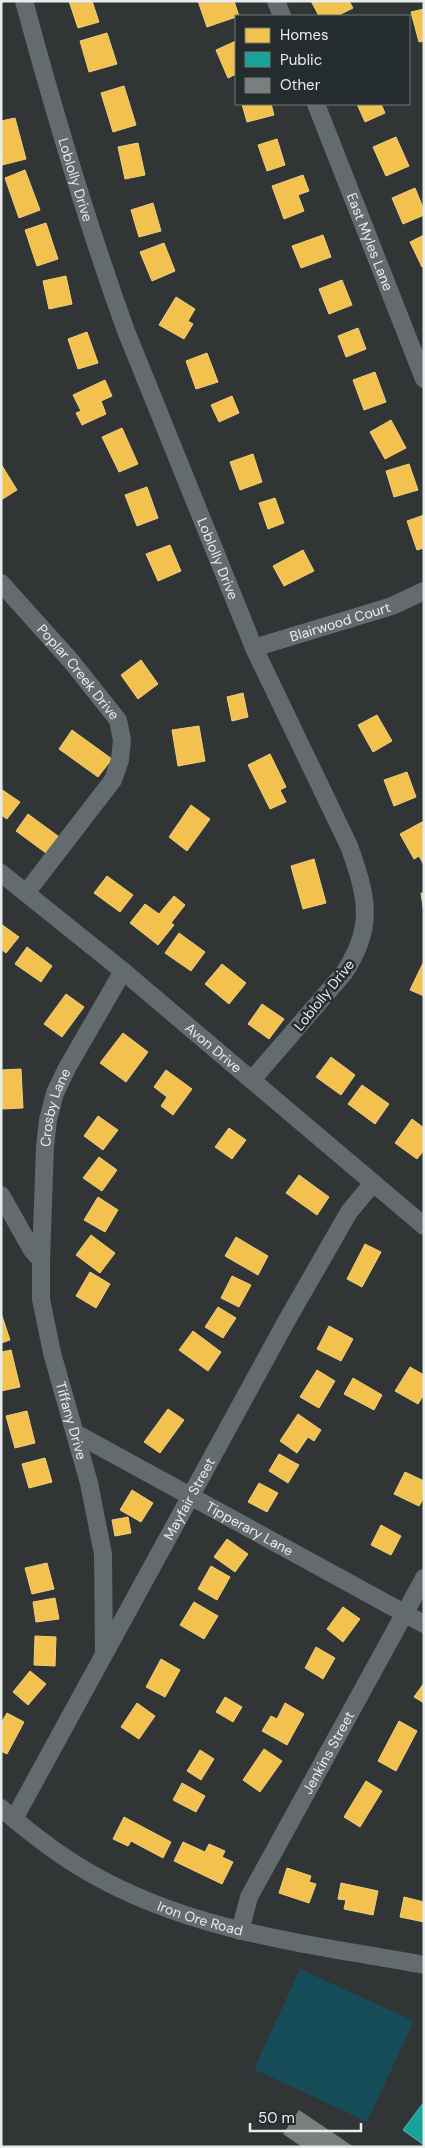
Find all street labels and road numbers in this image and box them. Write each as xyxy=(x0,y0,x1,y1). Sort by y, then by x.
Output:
street label: Loblolly Drive xyxy=(54,136,97,224)
street label: East Myles Lane xyxy=(343,190,397,293)
street label: Loblolly Drive xyxy=(193,515,242,602)
street label: Blairwood Court xyxy=(288,598,393,646)
street label: Poplar Creek Drive xyxy=(33,620,123,724)
street label: Loblolly Drive xyxy=(290,956,358,1034)
street label: Avon Drive xyxy=(181,1018,246,1077)
street label: Crosby Lane xyxy=(36,1065,75,1148)
street label: Tiffany Drive xyxy=(52,1379,91,1462)
street label: Mayfair Street xyxy=(159,1455,219,1543)
street label: Tipperary Lane xyxy=(203,1497,297,1560)
street label: Jenkins Street xyxy=(298,1708,358,1797)
street label: Iron Ore Road xyxy=(155,1897,245,1940)

